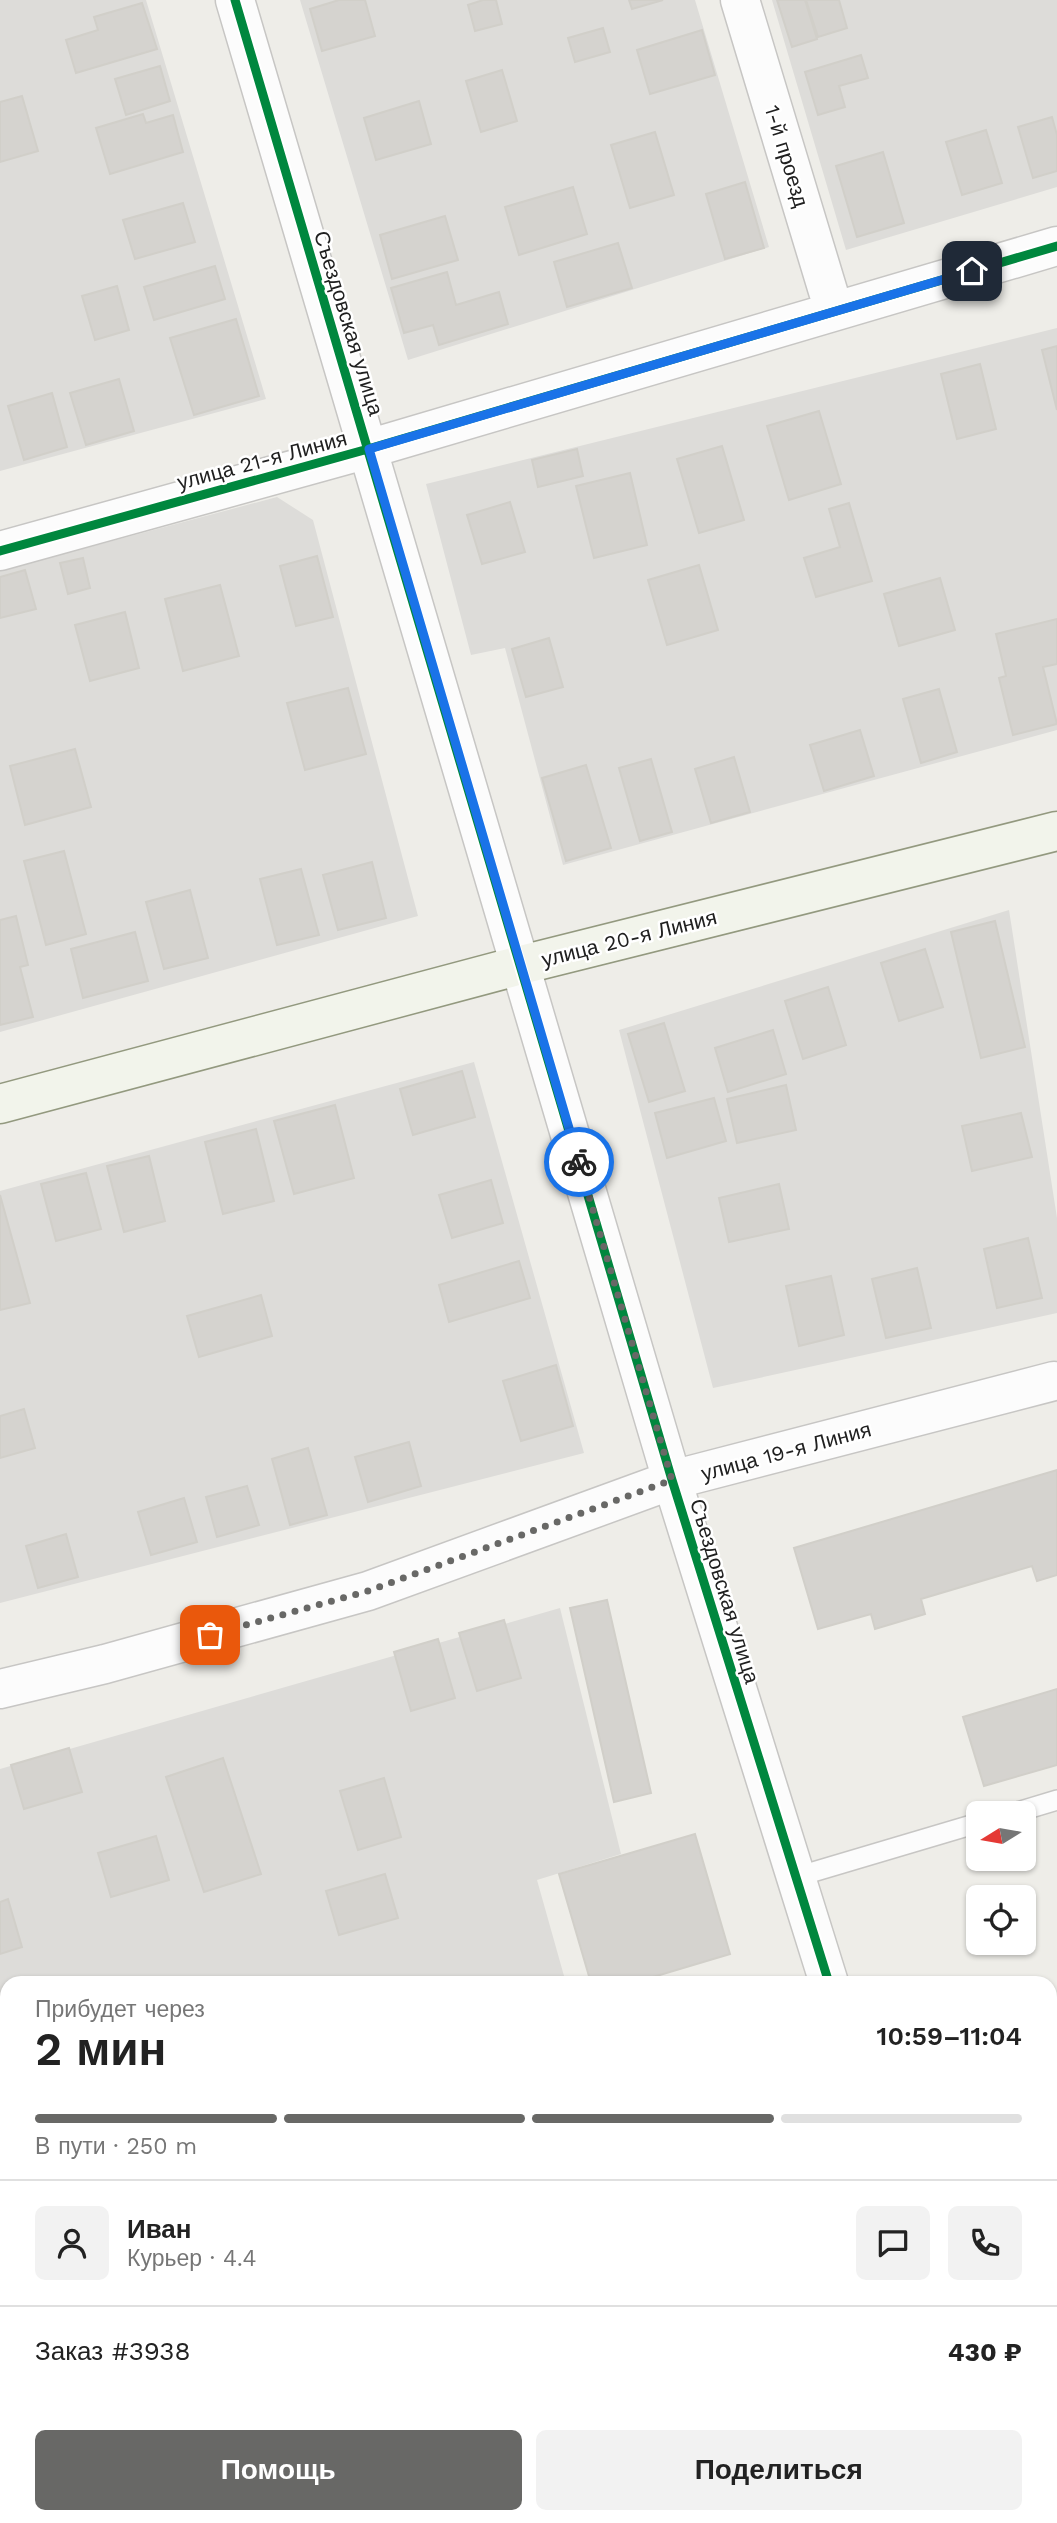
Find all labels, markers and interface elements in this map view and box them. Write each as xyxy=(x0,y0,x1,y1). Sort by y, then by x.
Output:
street label: 1-й проезд xyxy=(760,102,814,210)
street label: Съездовская улица xyxy=(309,228,389,419)
pin xyxy=(942,241,1002,301)
icon: home xyxy=(953,252,991,290)
street label: улица 21-я Линия xyxy=(174,425,350,495)
street label: улица 20-я Линия xyxy=(539,904,719,972)
courier xyxy=(544,1127,614,1197)
icon: bike xyxy=(560,1143,598,1181)
street label: улица 19-я Линия xyxy=(698,1416,874,1486)
street label: Съездовская улица xyxy=(685,1496,765,1687)
pin xyxy=(180,1605,240,1665)
icon: bag xyxy=(191,1616,229,1654)
north arrow xyxy=(966,1801,1036,1871)
map controls xyxy=(966,1801,1036,1955)
button: locate xyxy=(966,1885,1036,1955)
text: Прибудет через xyxy=(35,1996,205,2023)
text: 10:59–11:04 xyxy=(877,2021,1022,2051)
text: 2 мин xyxy=(35,2022,166,2076)
text: В пути · 250 m xyxy=(35,2133,197,2160)
button: person xyxy=(35,2206,109,2280)
button: chat xyxy=(856,2206,930,2280)
button: phone xyxy=(948,2206,1022,2280)
text: Иван xyxy=(127,2214,192,2244)
text: Курьер · 4.4 xyxy=(127,2245,257,2272)
text: Заказ #3938 xyxy=(35,2336,191,2366)
text: 430 ₽ xyxy=(948,2337,1022,2367)
button: Помощь xyxy=(35,2430,522,2510)
button: Поделиться xyxy=(536,2430,1022,2510)

